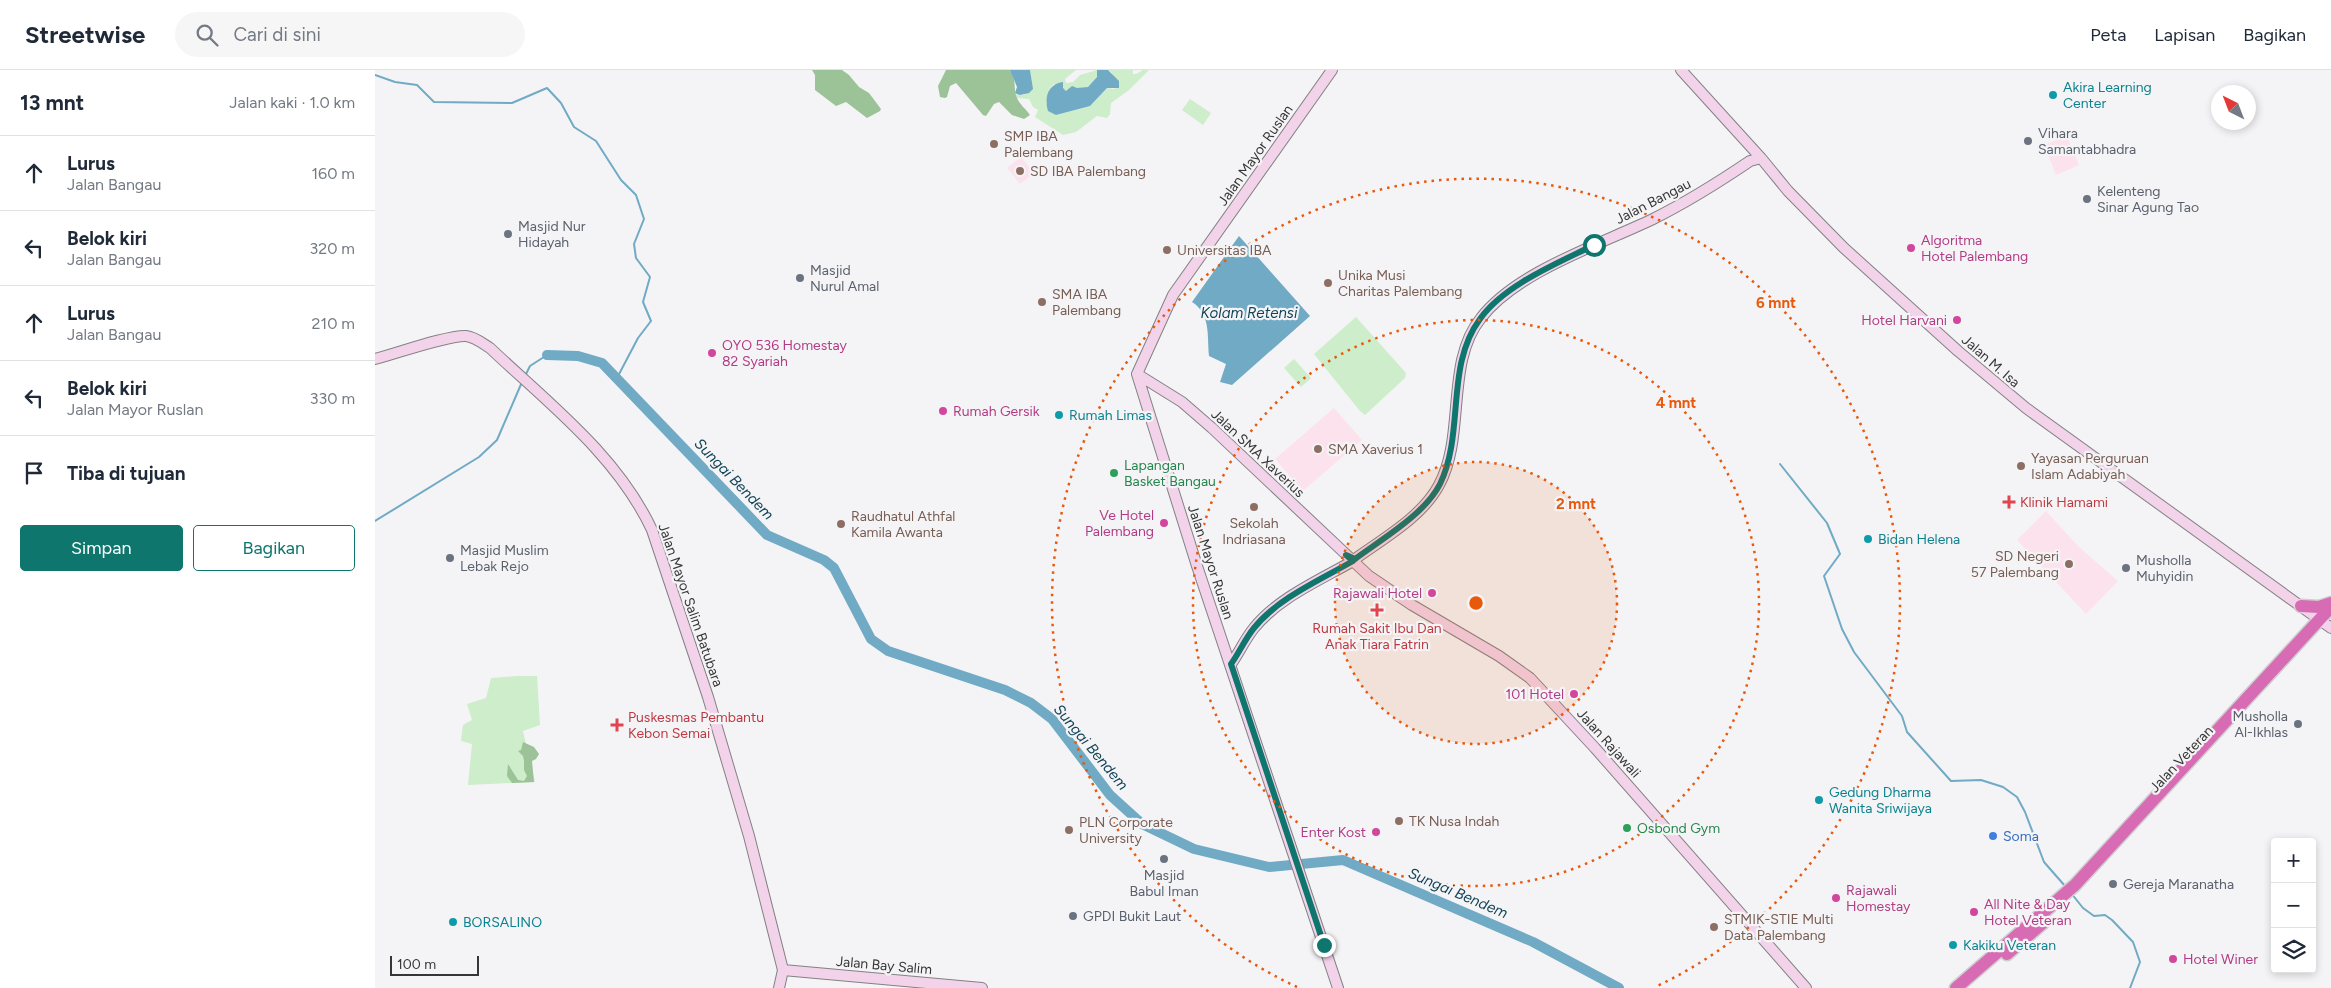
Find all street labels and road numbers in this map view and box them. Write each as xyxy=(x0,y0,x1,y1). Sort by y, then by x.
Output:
street label: Jalan Mayor Ruslan xyxy=(1214,101,1297,209)
street label: Jalan Bangau xyxy=(1613,175,1694,228)
street label: Jalan M. Isa xyxy=(1958,332,2023,391)
street label: Jalan SMA Xaverius xyxy=(1207,406,1308,501)
street label: Jalan Mayor Ruslan xyxy=(1184,503,1237,622)
street label: Jalan Mayor Salim Batubara xyxy=(655,521,727,689)
street label: Jalan Rajawali xyxy=(1573,705,1644,781)
street label: Jalan Veteran xyxy=(2146,722,2217,796)
street label: Jalan Bay Salim xyxy=(835,953,933,978)

